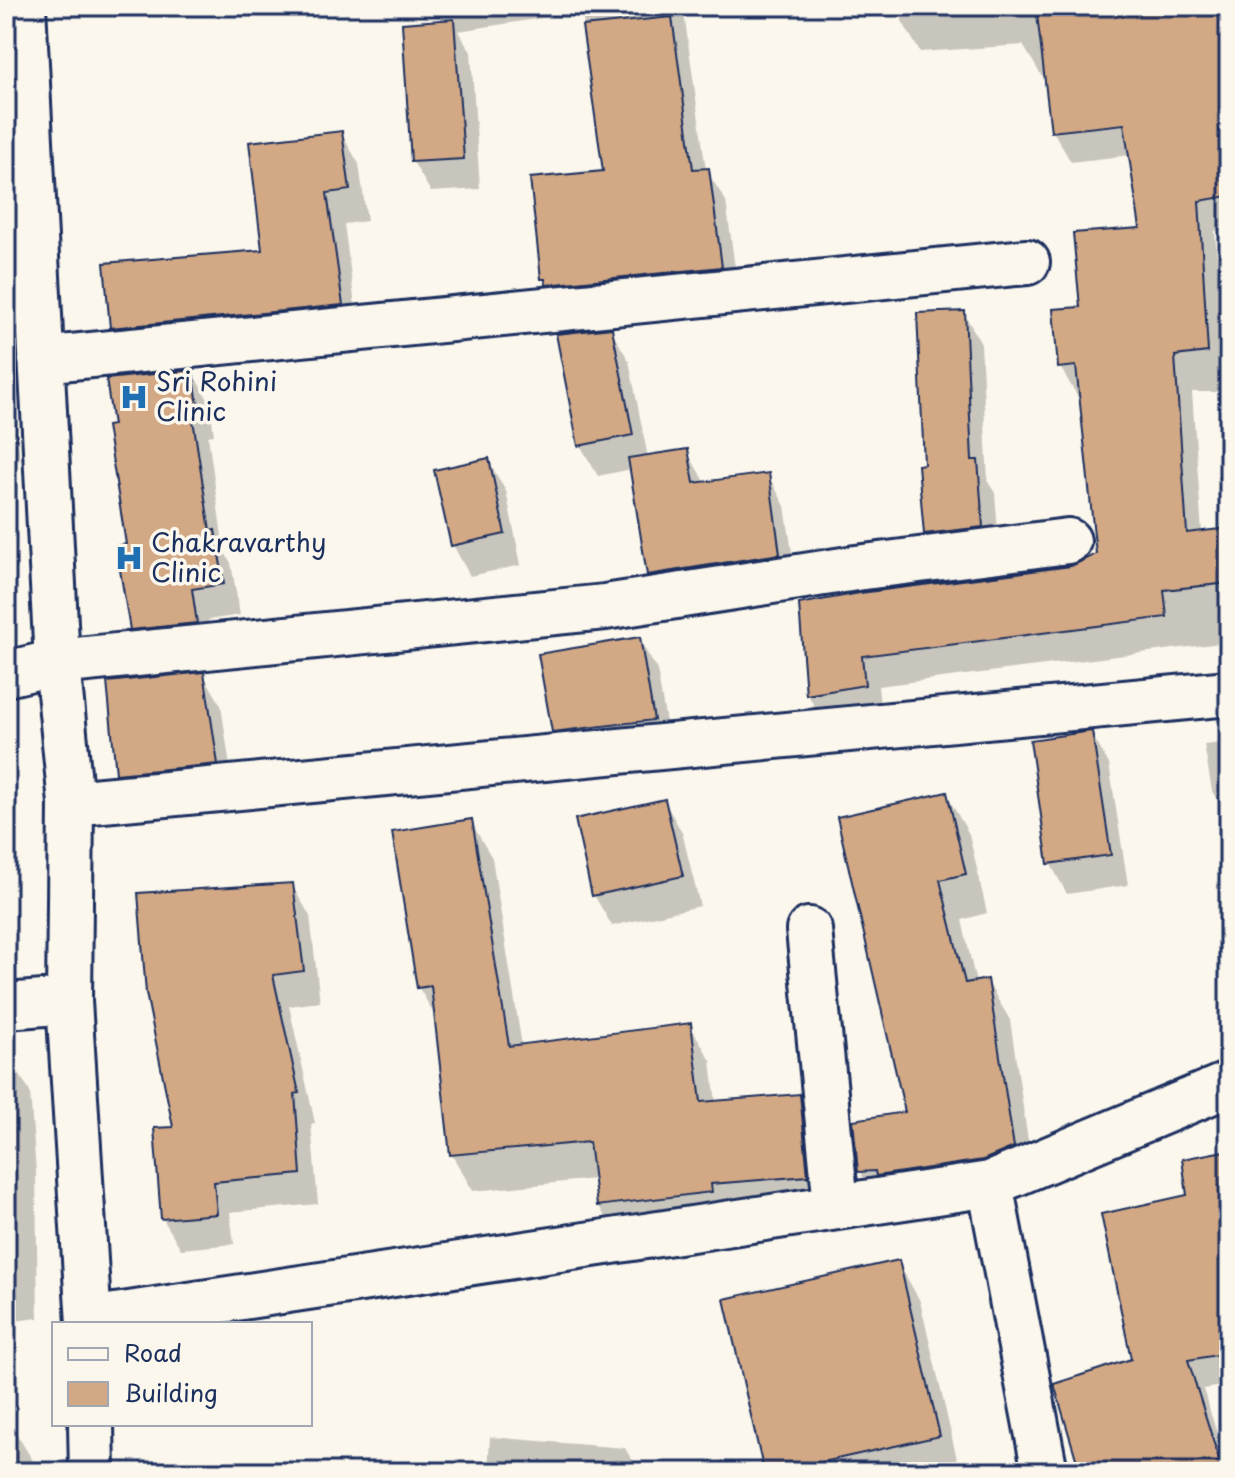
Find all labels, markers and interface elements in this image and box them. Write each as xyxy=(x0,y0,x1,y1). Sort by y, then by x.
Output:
place label: Sri Rohini Clinic xyxy=(156,361,277,430)
hospital icon: Sri Rohini Clinic xyxy=(119,382,149,412)
place label: Chakravarthy Clinic xyxy=(151,522,326,591)
hospital icon: Chakravarthy Clinic xyxy=(114,543,144,573)
legend xyxy=(52,1322,312,1426)
text: Road xyxy=(124,1334,182,1370)
text: Building xyxy=(124,1374,218,1410)

